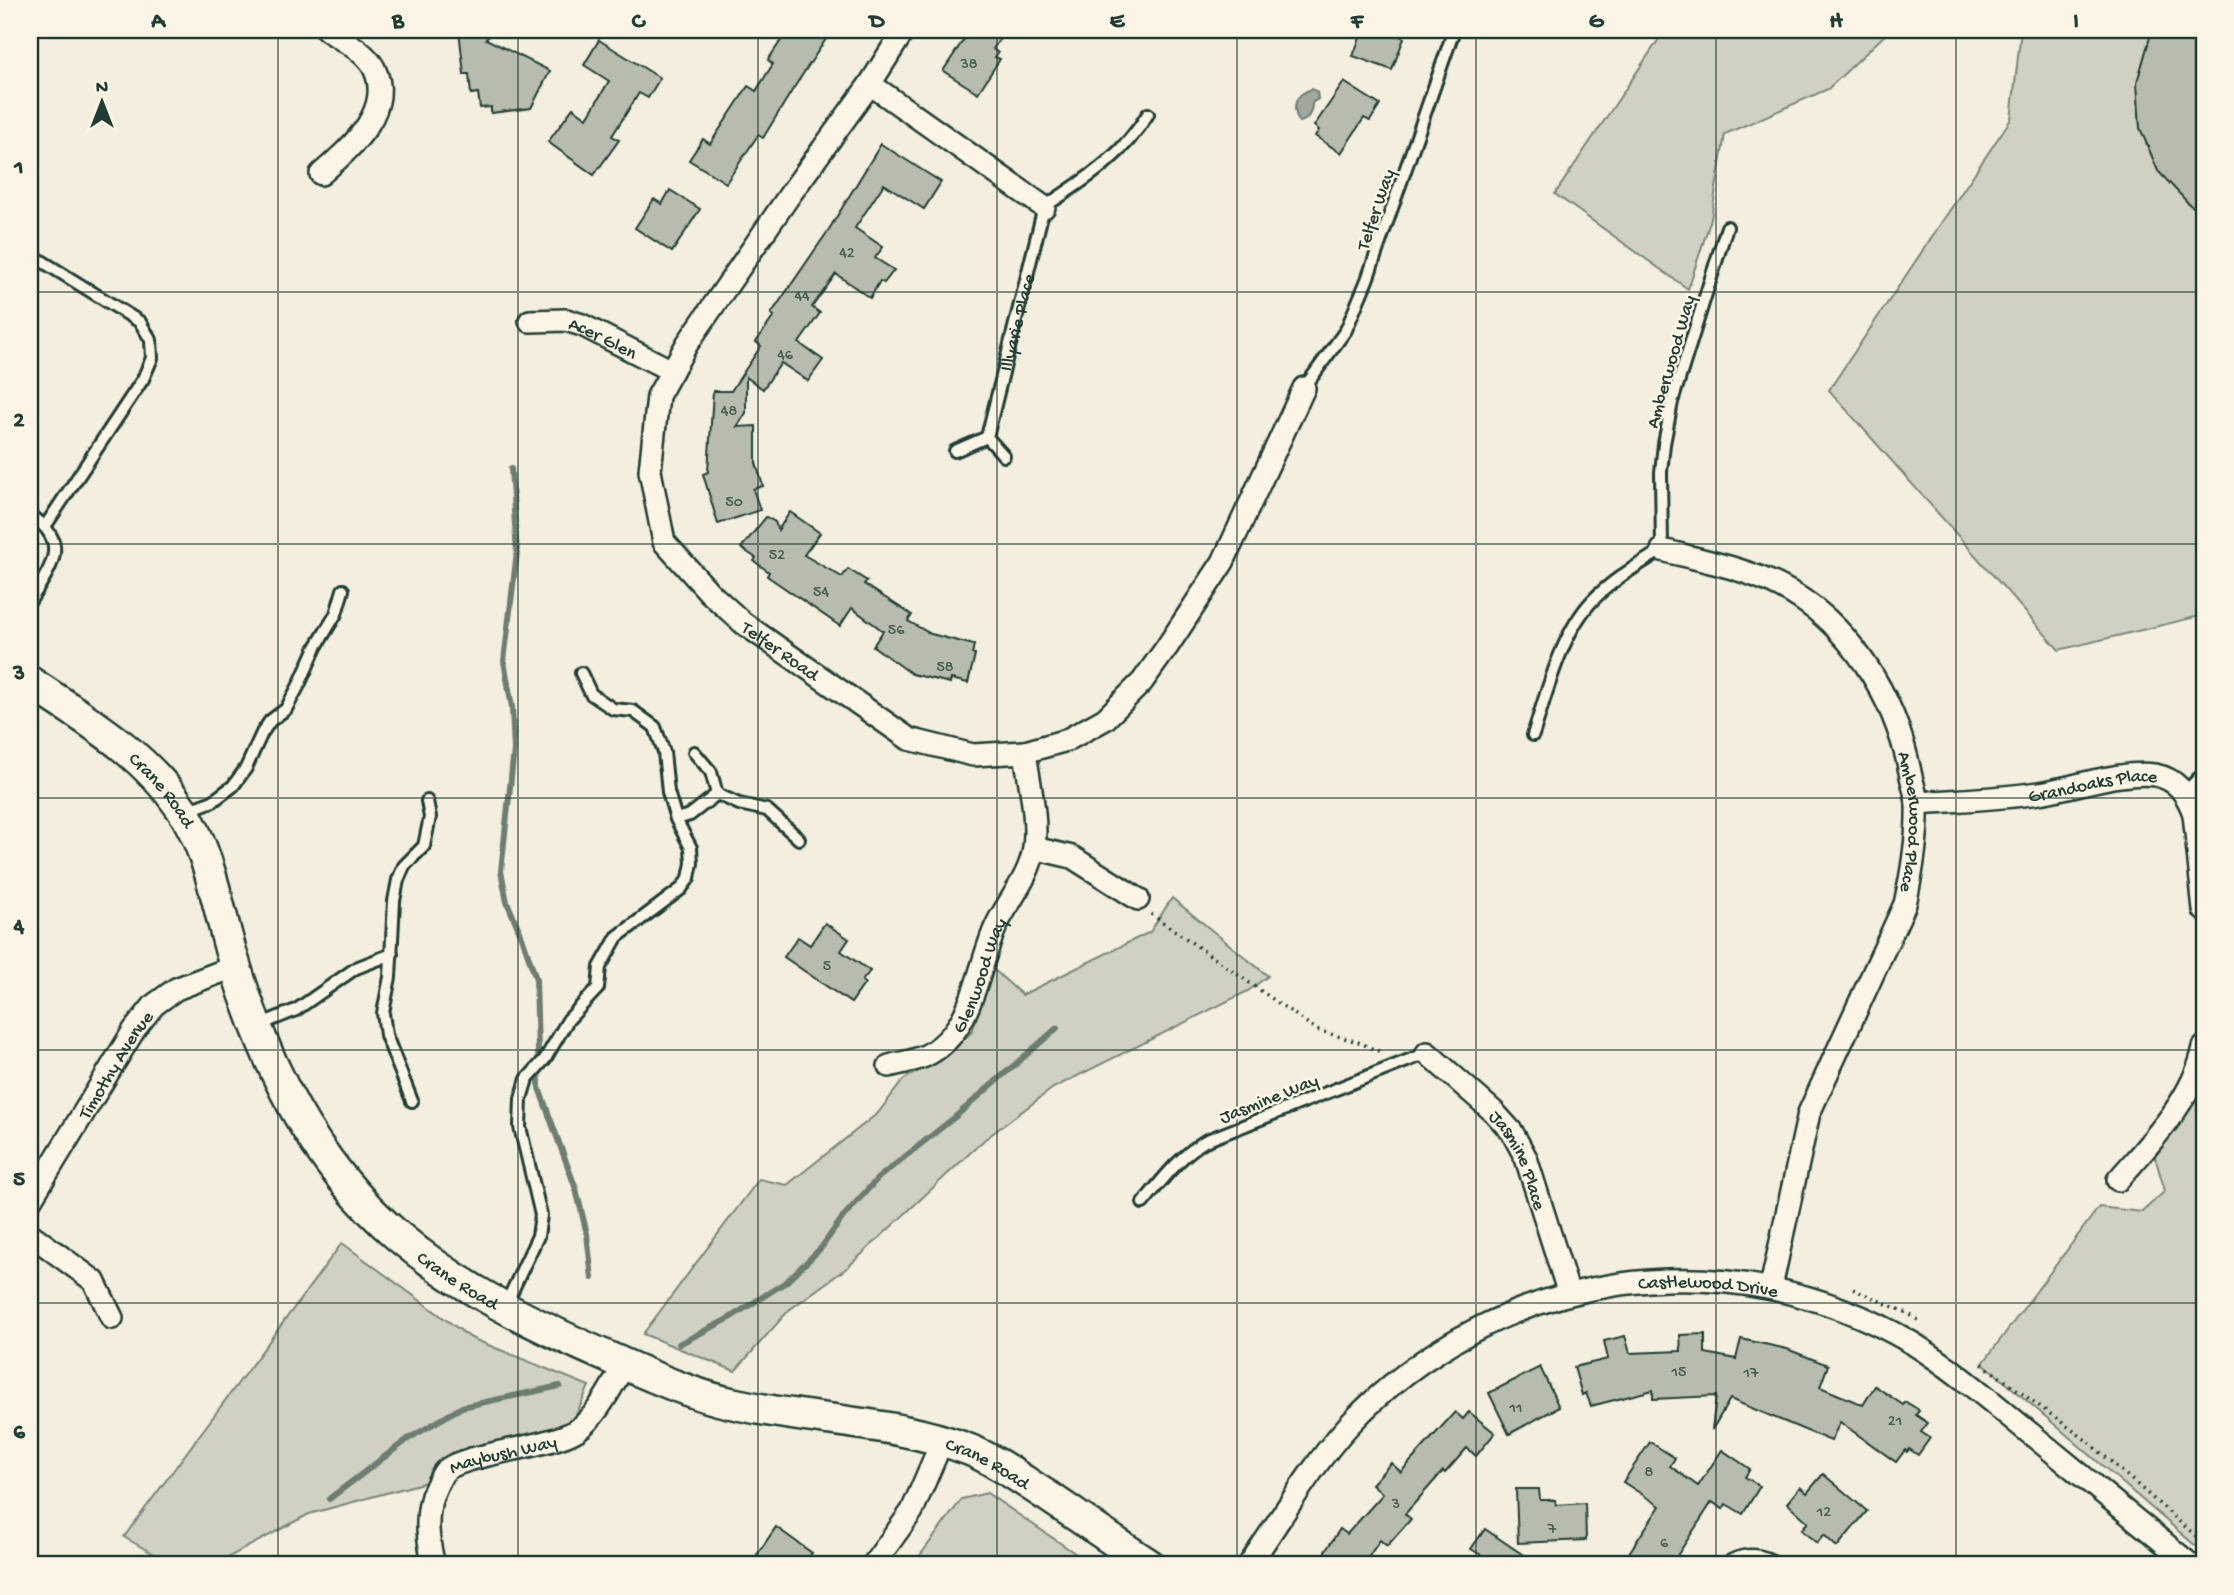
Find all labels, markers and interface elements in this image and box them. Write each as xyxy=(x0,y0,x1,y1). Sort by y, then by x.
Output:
text: A xyxy=(150,9,166,36)
text: B xyxy=(391,9,405,36)
text: C xyxy=(632,9,647,36)
text: D xyxy=(868,9,886,36)
text: E xyxy=(1110,9,1126,36)
text: F xyxy=(1350,9,1365,36)
text: G xyxy=(1589,9,1605,36)
text: H xyxy=(1829,9,1843,36)
text: I xyxy=(2073,9,2079,36)
house number: 38 xyxy=(959,56,978,75)
north arrow xyxy=(66,66,136,136)
text: N xyxy=(96,77,108,100)
text: 1 xyxy=(13,155,24,182)
street label: Telfer Way xyxy=(1352,166,1402,255)
house number: 42 xyxy=(839,245,855,264)
street label: Illyarie Place xyxy=(996,272,1042,374)
house number: 44 xyxy=(794,288,810,307)
street label: Amberwood Way xyxy=(1642,292,1703,431)
street label: Acer Glen xyxy=(565,314,640,366)
house number: 46 xyxy=(777,347,794,366)
house number: 48 xyxy=(721,403,737,422)
text: 2 xyxy=(13,408,25,435)
house number: 50 xyxy=(725,494,743,513)
house number: 52 xyxy=(769,547,785,566)
house number: 54 xyxy=(813,584,829,603)
street label: Telfer Road xyxy=(735,617,824,689)
house number: 56 xyxy=(888,622,905,641)
house number: 58 xyxy=(936,659,954,678)
text: 3 xyxy=(12,661,25,688)
street label: Crane Road xyxy=(123,749,199,834)
street label: Amberwood Place xyxy=(1891,749,1925,894)
street label: Grandoaks Place xyxy=(2027,766,2159,809)
text: 4 xyxy=(13,914,25,941)
street label: Glenwood Way xyxy=(949,914,1014,1039)
house number: 5 xyxy=(823,958,831,977)
street label: Timothy Avenue xyxy=(74,1007,160,1125)
street label: Jasmine Way xyxy=(1217,1070,1323,1131)
street label: Jasmine Place xyxy=(1483,1106,1550,1214)
text: 5 xyxy=(13,1167,25,1194)
street label: Crane Road xyxy=(411,1247,503,1318)
street label: Castlewood Drive xyxy=(1637,1272,1780,1305)
house number: 15 xyxy=(1671,1364,1686,1383)
house number: 17 xyxy=(1743,1365,1759,1384)
house number: 11 xyxy=(1509,1400,1522,1419)
house number: 21 xyxy=(1888,1413,1902,1432)
text: 6 xyxy=(13,1420,26,1447)
street label: Maybush Way xyxy=(446,1431,560,1481)
street label: Crane Road xyxy=(942,1434,1035,1497)
house number: 8 xyxy=(1645,1464,1654,1483)
house number: 3 xyxy=(1391,1496,1400,1515)
house number: 12 xyxy=(1816,1504,1831,1523)
house number: 7 xyxy=(1547,1521,1557,1540)
house number: 6 xyxy=(1660,1535,1669,1554)

